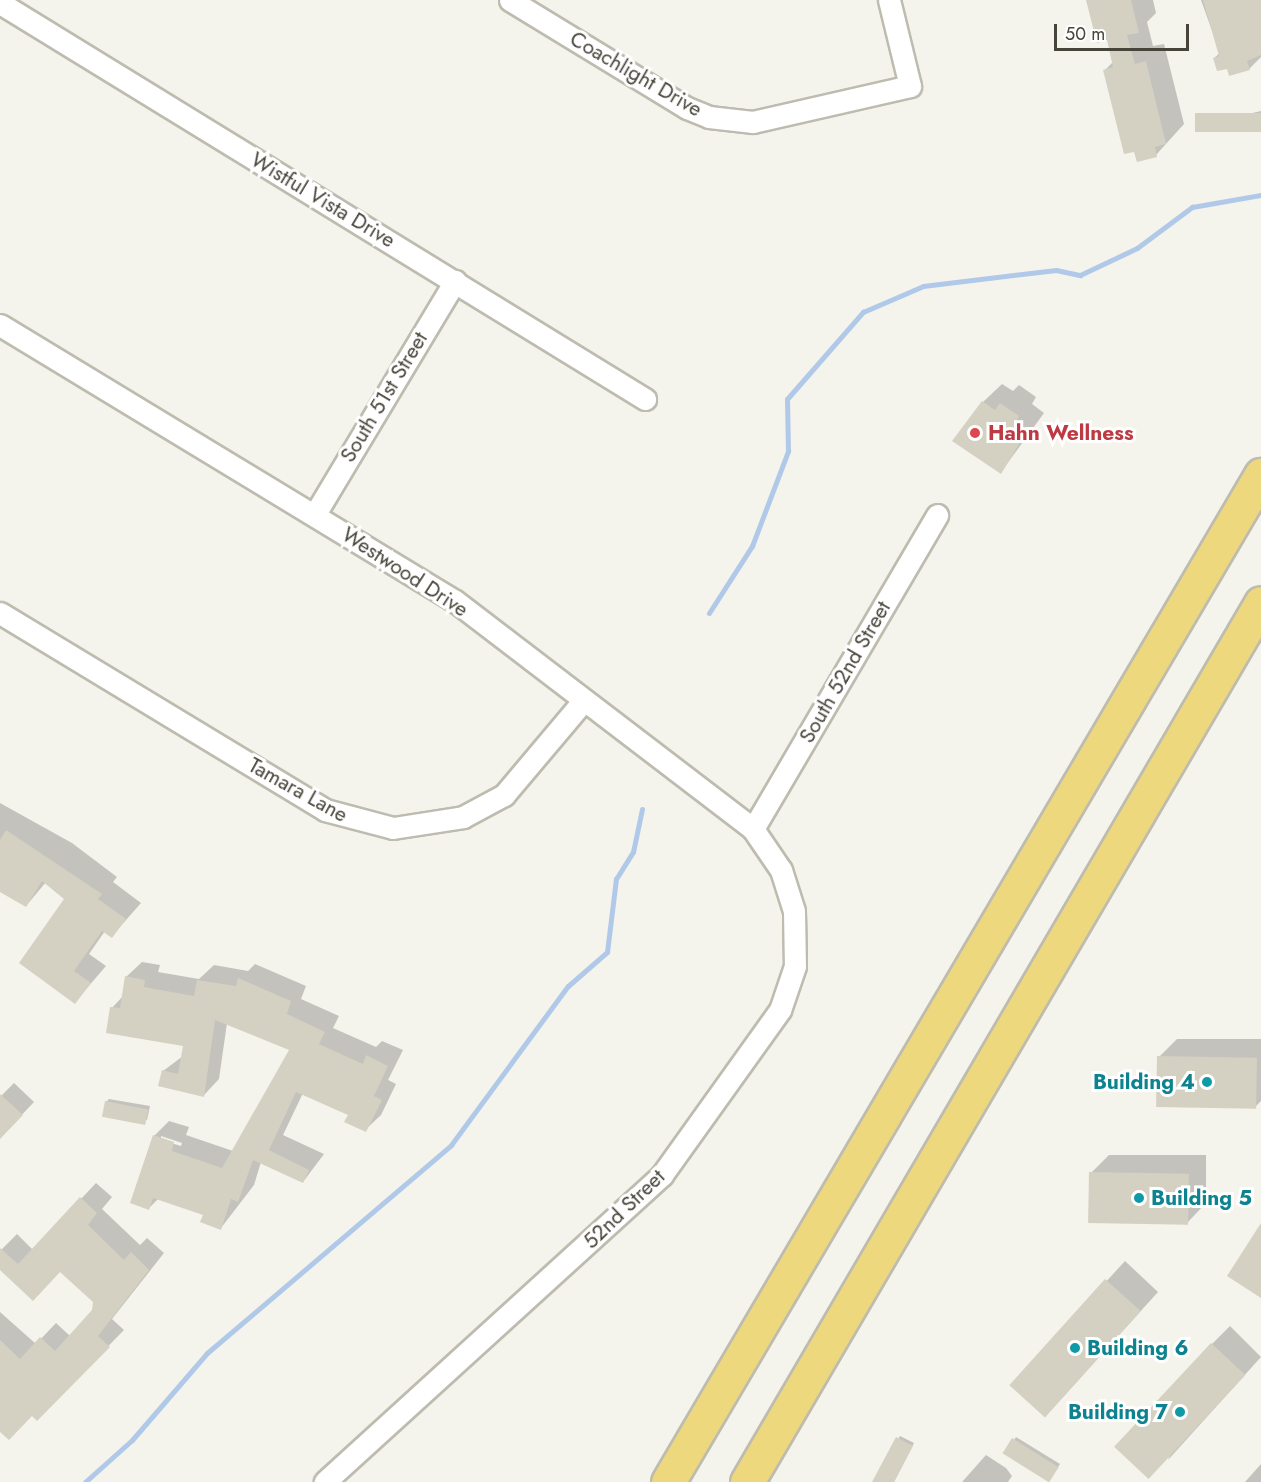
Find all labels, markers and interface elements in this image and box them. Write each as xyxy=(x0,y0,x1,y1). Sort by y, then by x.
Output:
scale bar xyxy=(1057,12,1192,50)
text: 50 m xyxy=(1065,21,1105,47)
street label: Coachlight Drive xyxy=(565,26,707,122)
street label: Wistful Vista Drive xyxy=(246,147,400,253)
street label: South 51st Street xyxy=(335,327,433,467)
place label: Hahn Wellness xyxy=(988,420,1133,446)
marker: Hahn Wellness xyxy=(966,424,984,442)
street label: Westwood Drive xyxy=(337,522,473,622)
street label: South 52nd Street xyxy=(794,597,896,747)
street label: Tamara Lane xyxy=(244,752,352,828)
place label: Building 4 xyxy=(1093,1069,1195,1095)
marker: Building 4 xyxy=(1200,1075,1214,1089)
street label: 52nd Street xyxy=(578,1164,670,1254)
place label: Building 5 xyxy=(1151,1185,1252,1211)
marker: Building 5 xyxy=(1132,1191,1146,1205)
place label: Building 6 xyxy=(1087,1335,1188,1361)
marker: Building 6 xyxy=(1068,1341,1082,1355)
place label: Building 7 xyxy=(1068,1399,1168,1425)
marker: Building 7 xyxy=(1173,1405,1187,1419)

